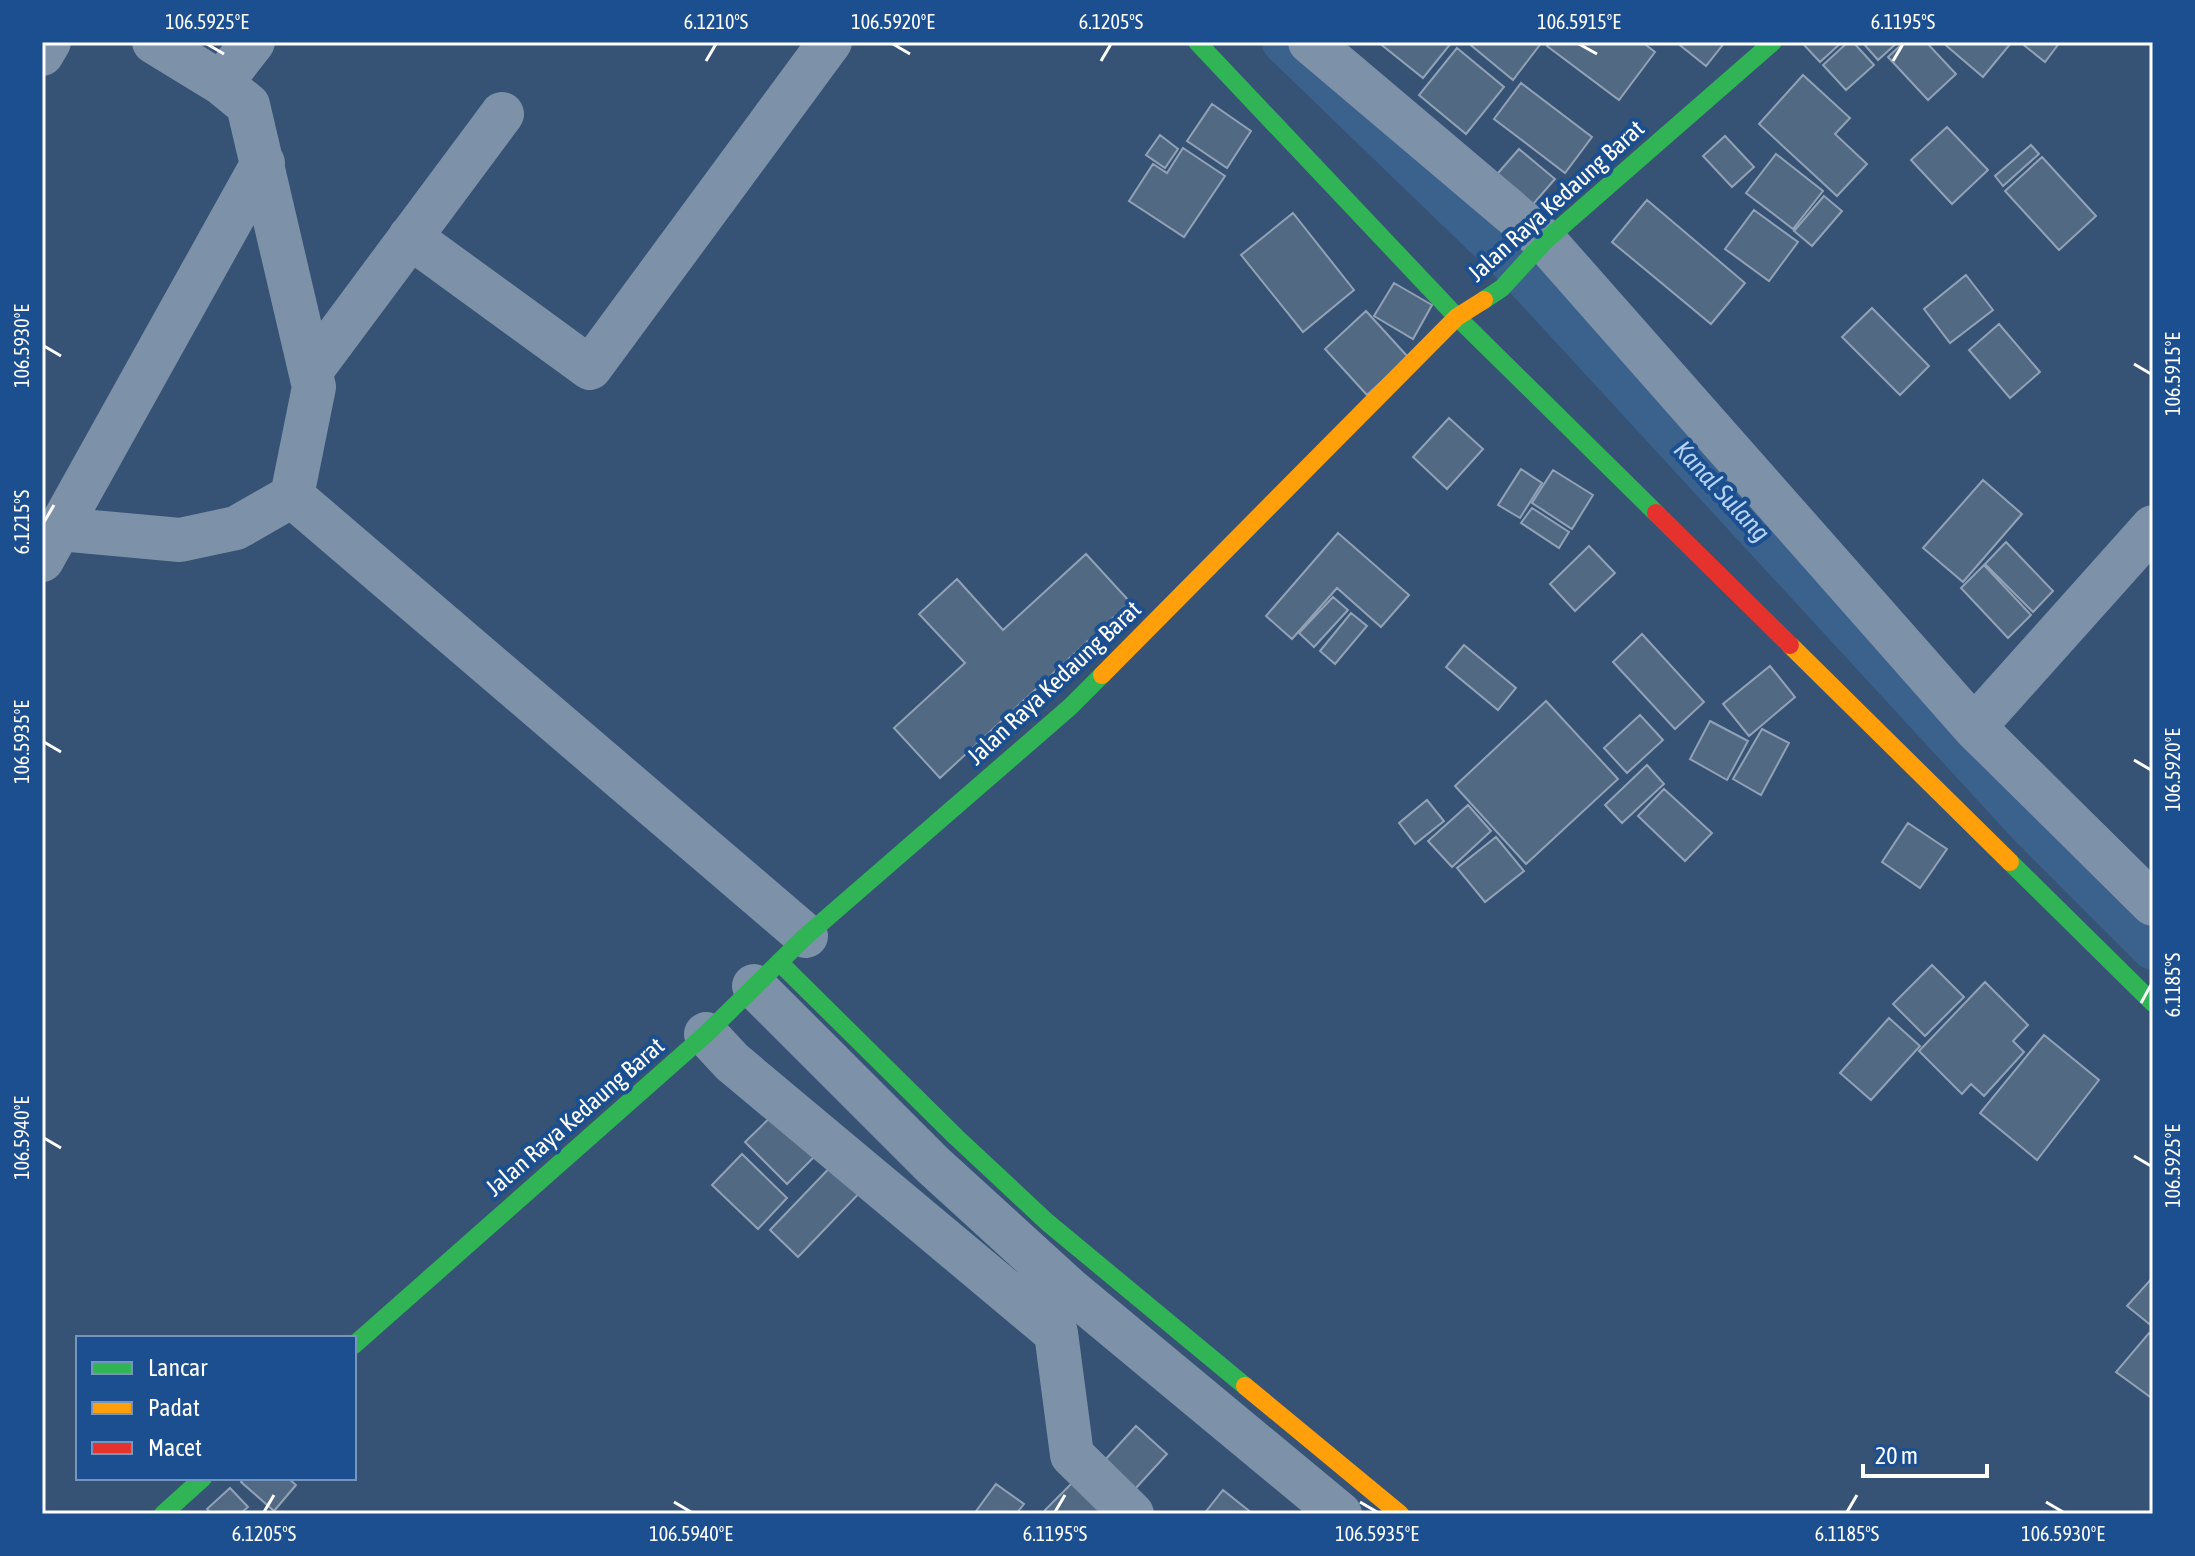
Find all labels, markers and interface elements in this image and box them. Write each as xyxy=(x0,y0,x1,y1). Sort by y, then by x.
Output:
text: 106.5925°E xyxy=(165,10,249,33)
text: 6.1210°S xyxy=(684,10,748,33)
text: 106.5920°E xyxy=(851,10,935,33)
text: 6.1205°S xyxy=(1079,10,1143,33)
text: 106.5915°E xyxy=(1537,10,1621,33)
text: 6.1195°S xyxy=(1871,10,1935,33)
street label: Jalan Raya Kedaung Barat xyxy=(1462,115,1649,287)
text: 106.5930°E xyxy=(10,304,33,388)
text: 106.5915°E xyxy=(2161,332,2184,416)
water label: Kanal Sulang xyxy=(1668,435,1776,547)
text: 6.1215°S xyxy=(10,490,33,554)
street label: Jalan Raya Kedaung Barat xyxy=(961,595,1146,770)
text: 106.5935°E xyxy=(10,700,33,784)
text: 106.5920°E xyxy=(2161,728,2184,812)
text: 6.1185°S xyxy=(2161,953,2184,1017)
street label: Jalan Raya Kedaung Barat xyxy=(480,1032,669,1201)
text: 106.5940°E xyxy=(10,1096,33,1180)
text: 106.5925°E xyxy=(2161,1124,2184,1208)
legend xyxy=(76,1336,356,1480)
text: Lancar xyxy=(148,1354,208,1381)
text: Padat xyxy=(148,1394,200,1421)
scale bar xyxy=(1863,1428,1987,1478)
text: Macet xyxy=(148,1434,202,1461)
text: 20 m xyxy=(1875,1442,1918,1469)
text: 6.1205°S xyxy=(232,1522,296,1545)
text: 106.5940°E xyxy=(649,1522,733,1545)
text: 6.1195°S xyxy=(1023,1522,1087,1545)
text: 106.5935°E xyxy=(1335,1522,1419,1545)
text: 6.1185°S xyxy=(1815,1522,1879,1545)
text: 106.5930°E xyxy=(2021,1522,2105,1545)

